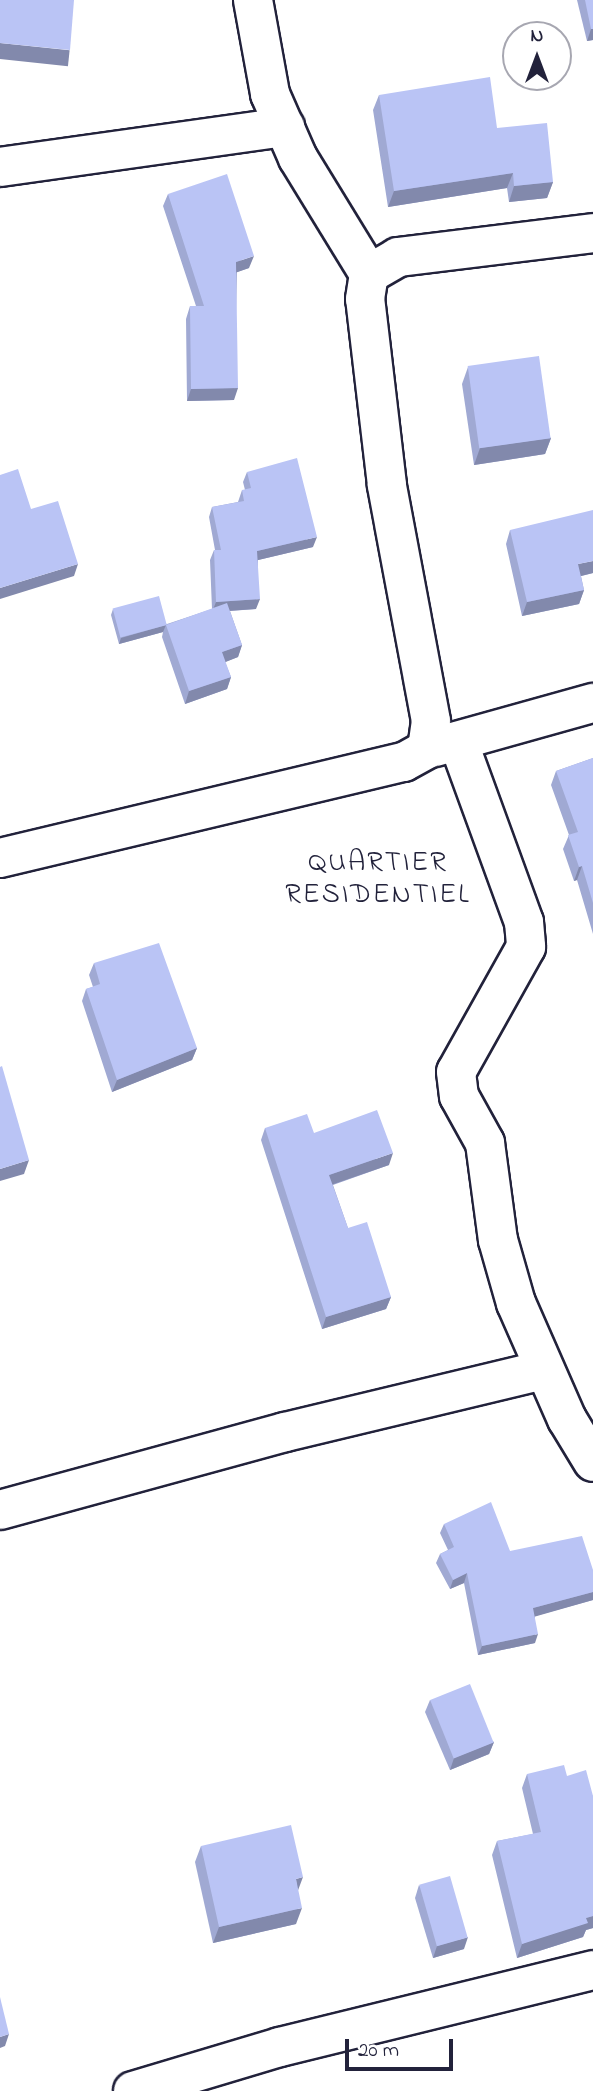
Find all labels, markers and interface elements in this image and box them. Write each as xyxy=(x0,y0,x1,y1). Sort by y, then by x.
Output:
north arrow xyxy=(502,21,572,91)
text: N xyxy=(531,23,543,50)
district label: QUARTIER RESIDENTIEL xyxy=(287,847,469,913)
scale bar xyxy=(348,2024,456,2068)
text: 20 m xyxy=(358,2036,399,2066)

